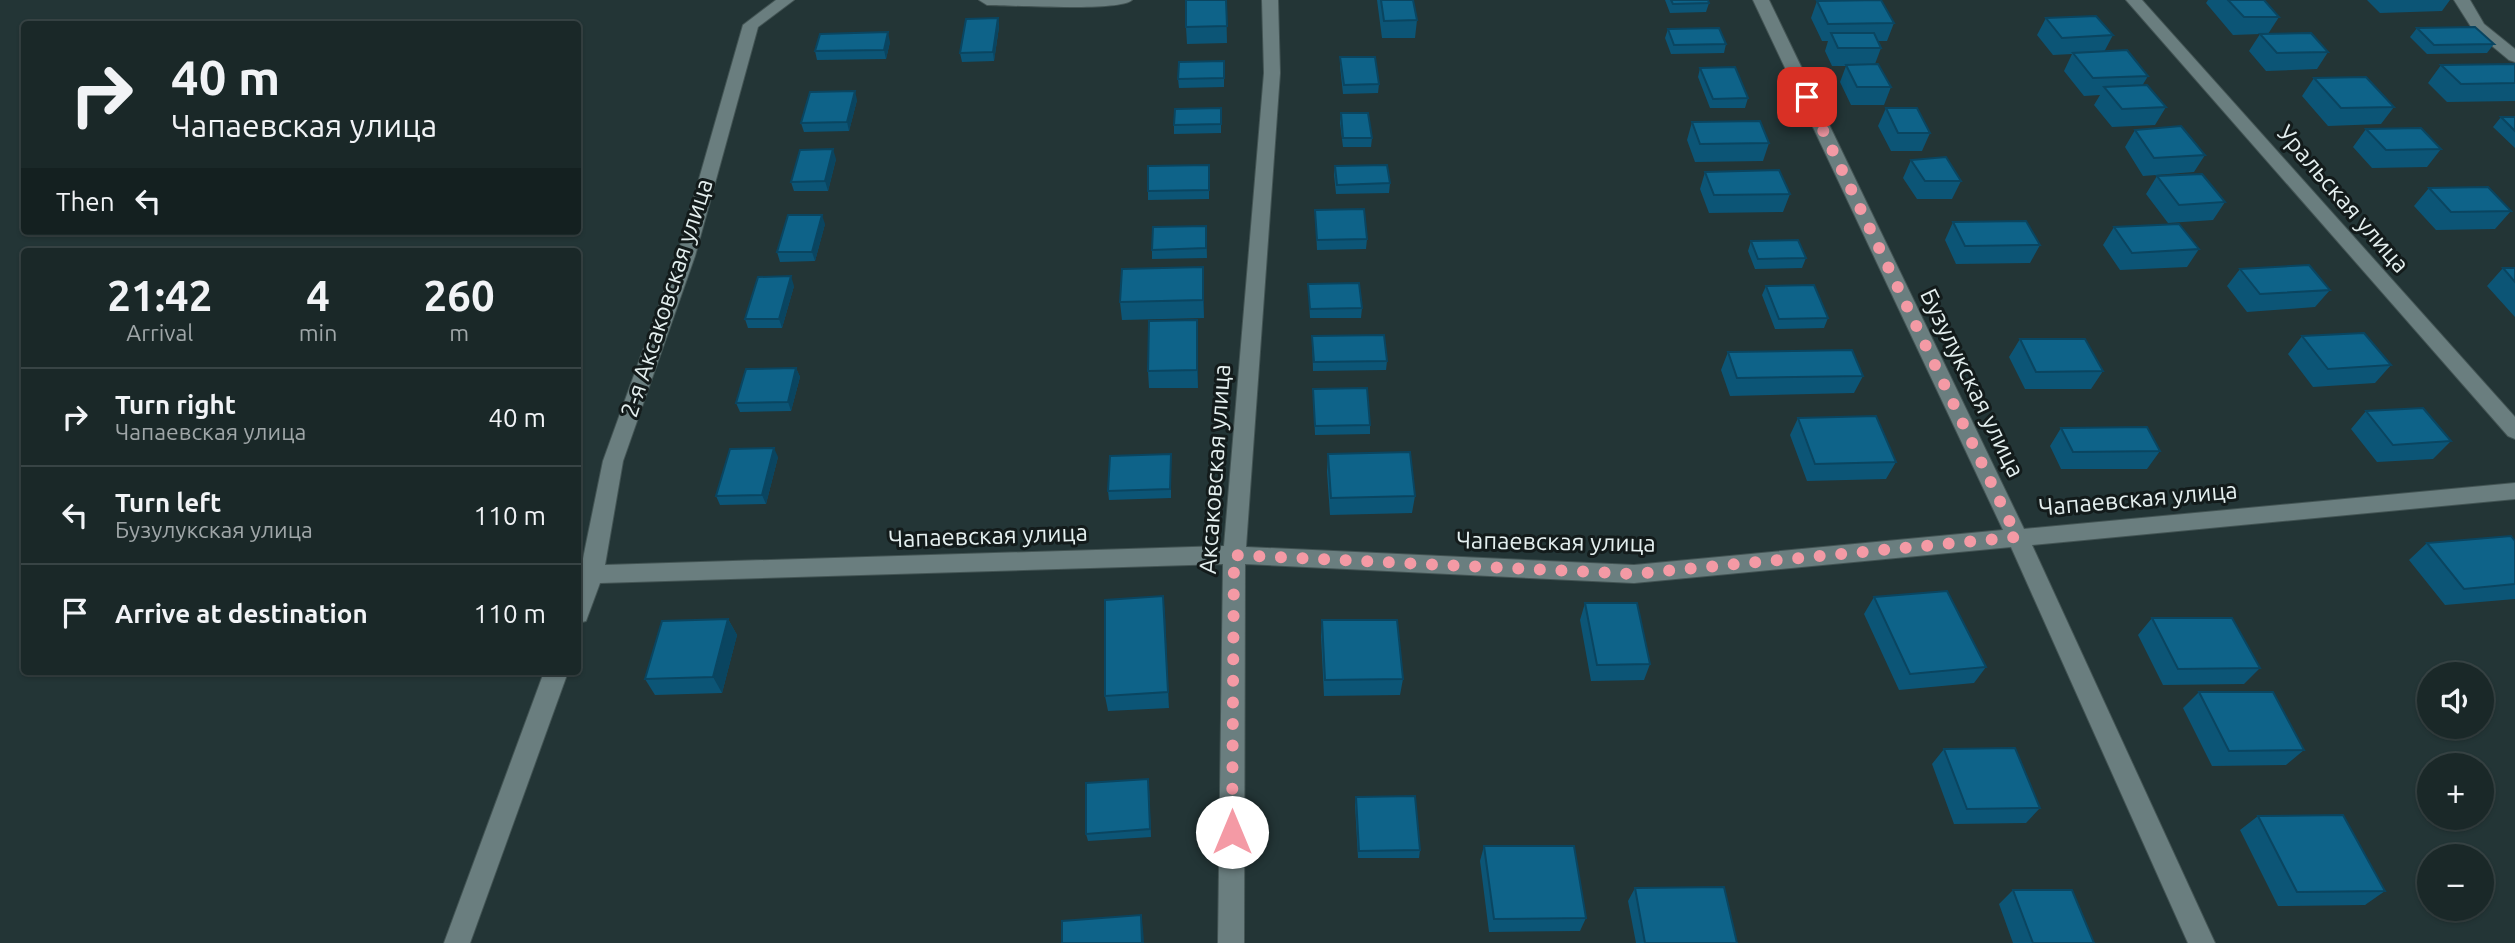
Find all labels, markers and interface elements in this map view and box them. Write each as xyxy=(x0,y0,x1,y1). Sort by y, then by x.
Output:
icon: right xyxy=(56,49,147,140)
text: 40 m xyxy=(171,49,280,104)
pin xyxy=(1777,67,1837,127)
icon: arrive xyxy=(1788,78,1826,116)
text: Чапаевская улица xyxy=(171,107,437,143)
street label: Уральская улица xyxy=(2272,120,2415,278)
street label: 2-я Аксаковская улица xyxy=(615,175,718,420)
icon: left xyxy=(129,182,167,220)
text: Then xyxy=(56,187,115,216)
text: 21:42 xyxy=(107,272,212,319)
text: 4 xyxy=(306,272,330,319)
text: 260 xyxy=(424,272,495,319)
street label: Бузулукская улица xyxy=(1915,284,2030,481)
text: Arrival xyxy=(126,320,193,345)
text: min xyxy=(299,320,337,345)
text: m xyxy=(449,320,469,345)
street label: Аксаковская улица xyxy=(1194,363,1235,575)
text: Turn right xyxy=(115,390,236,419)
icon: right xyxy=(56,398,94,436)
text: 40 m xyxy=(488,403,546,432)
text: Чапаевская улица xyxy=(115,419,306,444)
street label: Чапаевская улица xyxy=(2037,476,2239,521)
text: Turn left xyxy=(115,488,221,517)
icon: left xyxy=(56,496,94,534)
text: 110 m xyxy=(474,501,546,530)
text: Бузулукская улица xyxy=(115,517,313,542)
street label: Чапаевская улица xyxy=(888,519,1088,552)
street label: Чапаевская улица xyxy=(1456,526,1656,557)
icon: arrive xyxy=(56,594,94,632)
text: Arrive at destination xyxy=(115,599,368,628)
text: 110 m xyxy=(474,599,546,628)
map controls xyxy=(2417,662,2494,921)
button: sound xyxy=(2417,662,2494,739)
button: + xyxy=(2417,753,2494,830)
position arrow xyxy=(1195,795,1269,869)
button: − xyxy=(2417,844,2494,921)

